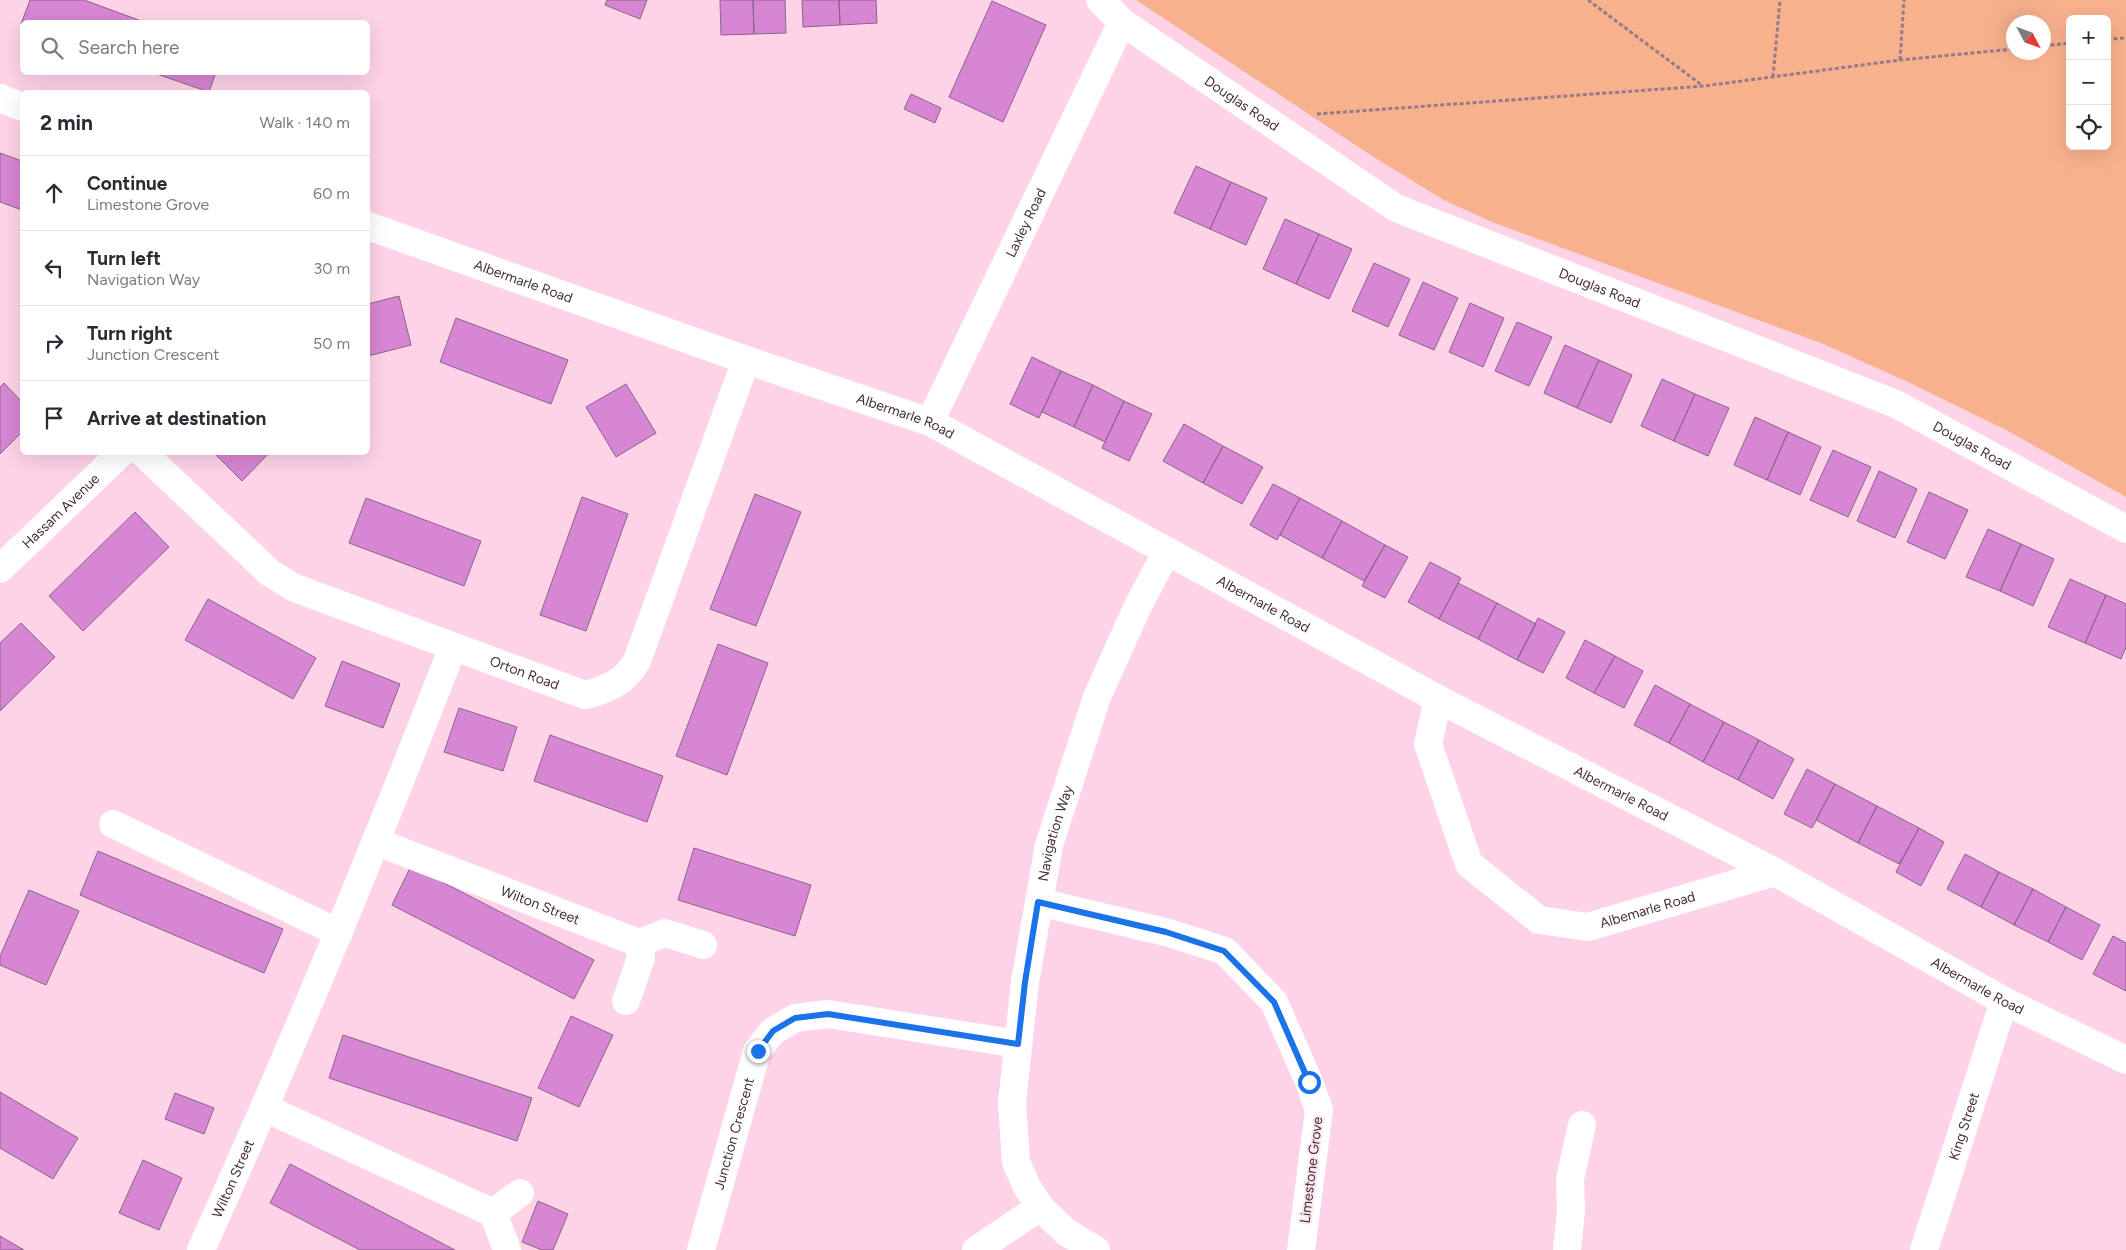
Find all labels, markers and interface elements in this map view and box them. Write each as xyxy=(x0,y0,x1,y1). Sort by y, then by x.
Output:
north arrow xyxy=(2006,15,2051,60)
map controls xyxy=(2066,15,2111,150)
button: + xyxy=(2066,15,2111,60)
search box xyxy=(20,20,370,75)
icon: search xyxy=(38,34,66,62)
text: Search here xyxy=(78,36,180,59)
button: − xyxy=(2066,60,2111,105)
street label: Douglas Road xyxy=(1201,73,1282,135)
button: locate xyxy=(2066,105,2111,150)
text: 2 min xyxy=(40,110,93,135)
text: Walk · 140 m xyxy=(260,113,350,132)
text: Continue xyxy=(87,172,167,195)
icon: ahead xyxy=(40,179,68,207)
text: 60 m xyxy=(313,184,350,203)
street label: Laxley Road xyxy=(1002,186,1050,260)
text: Limestone Grove xyxy=(87,195,209,214)
text: Turn left xyxy=(87,247,161,270)
icon: left xyxy=(40,254,68,282)
street label: Albermarle Road xyxy=(472,256,575,307)
text: 30 m xyxy=(313,259,350,278)
street label: Douglas Road xyxy=(1556,265,1643,312)
text: Navigation Way xyxy=(87,270,200,289)
text: Turn right xyxy=(87,322,173,345)
icon: right xyxy=(40,329,68,357)
text: 50 m xyxy=(313,334,350,353)
text: Junction Crescent xyxy=(87,345,219,364)
street label: Albermarle Road xyxy=(854,390,957,443)
icon: arrive xyxy=(40,404,68,432)
text: Arrive at destination xyxy=(87,407,266,430)
street label: Douglas Road xyxy=(1930,418,2014,474)
street label: Hassam Avenue xyxy=(19,470,103,552)
street label: Albermarle Road xyxy=(1214,572,1313,636)
street label: Orton Road xyxy=(487,653,561,694)
street label: Albermarle Road xyxy=(1571,762,1671,825)
street label: Navigation Way xyxy=(1035,783,1077,883)
street label: Wilton Street xyxy=(498,882,582,928)
street label: Albemarle Road xyxy=(1598,888,1697,932)
street label: Albermarle Road xyxy=(1928,954,2027,1018)
route end xyxy=(747,1040,770,1063)
route start xyxy=(1298,1071,1321,1094)
street label: Junction Crescent xyxy=(710,1076,758,1192)
street label: King Street xyxy=(1945,1090,1983,1163)
street label: Limestone Grove xyxy=(1297,1116,1326,1224)
street label: Wilton Street xyxy=(209,1137,258,1221)

